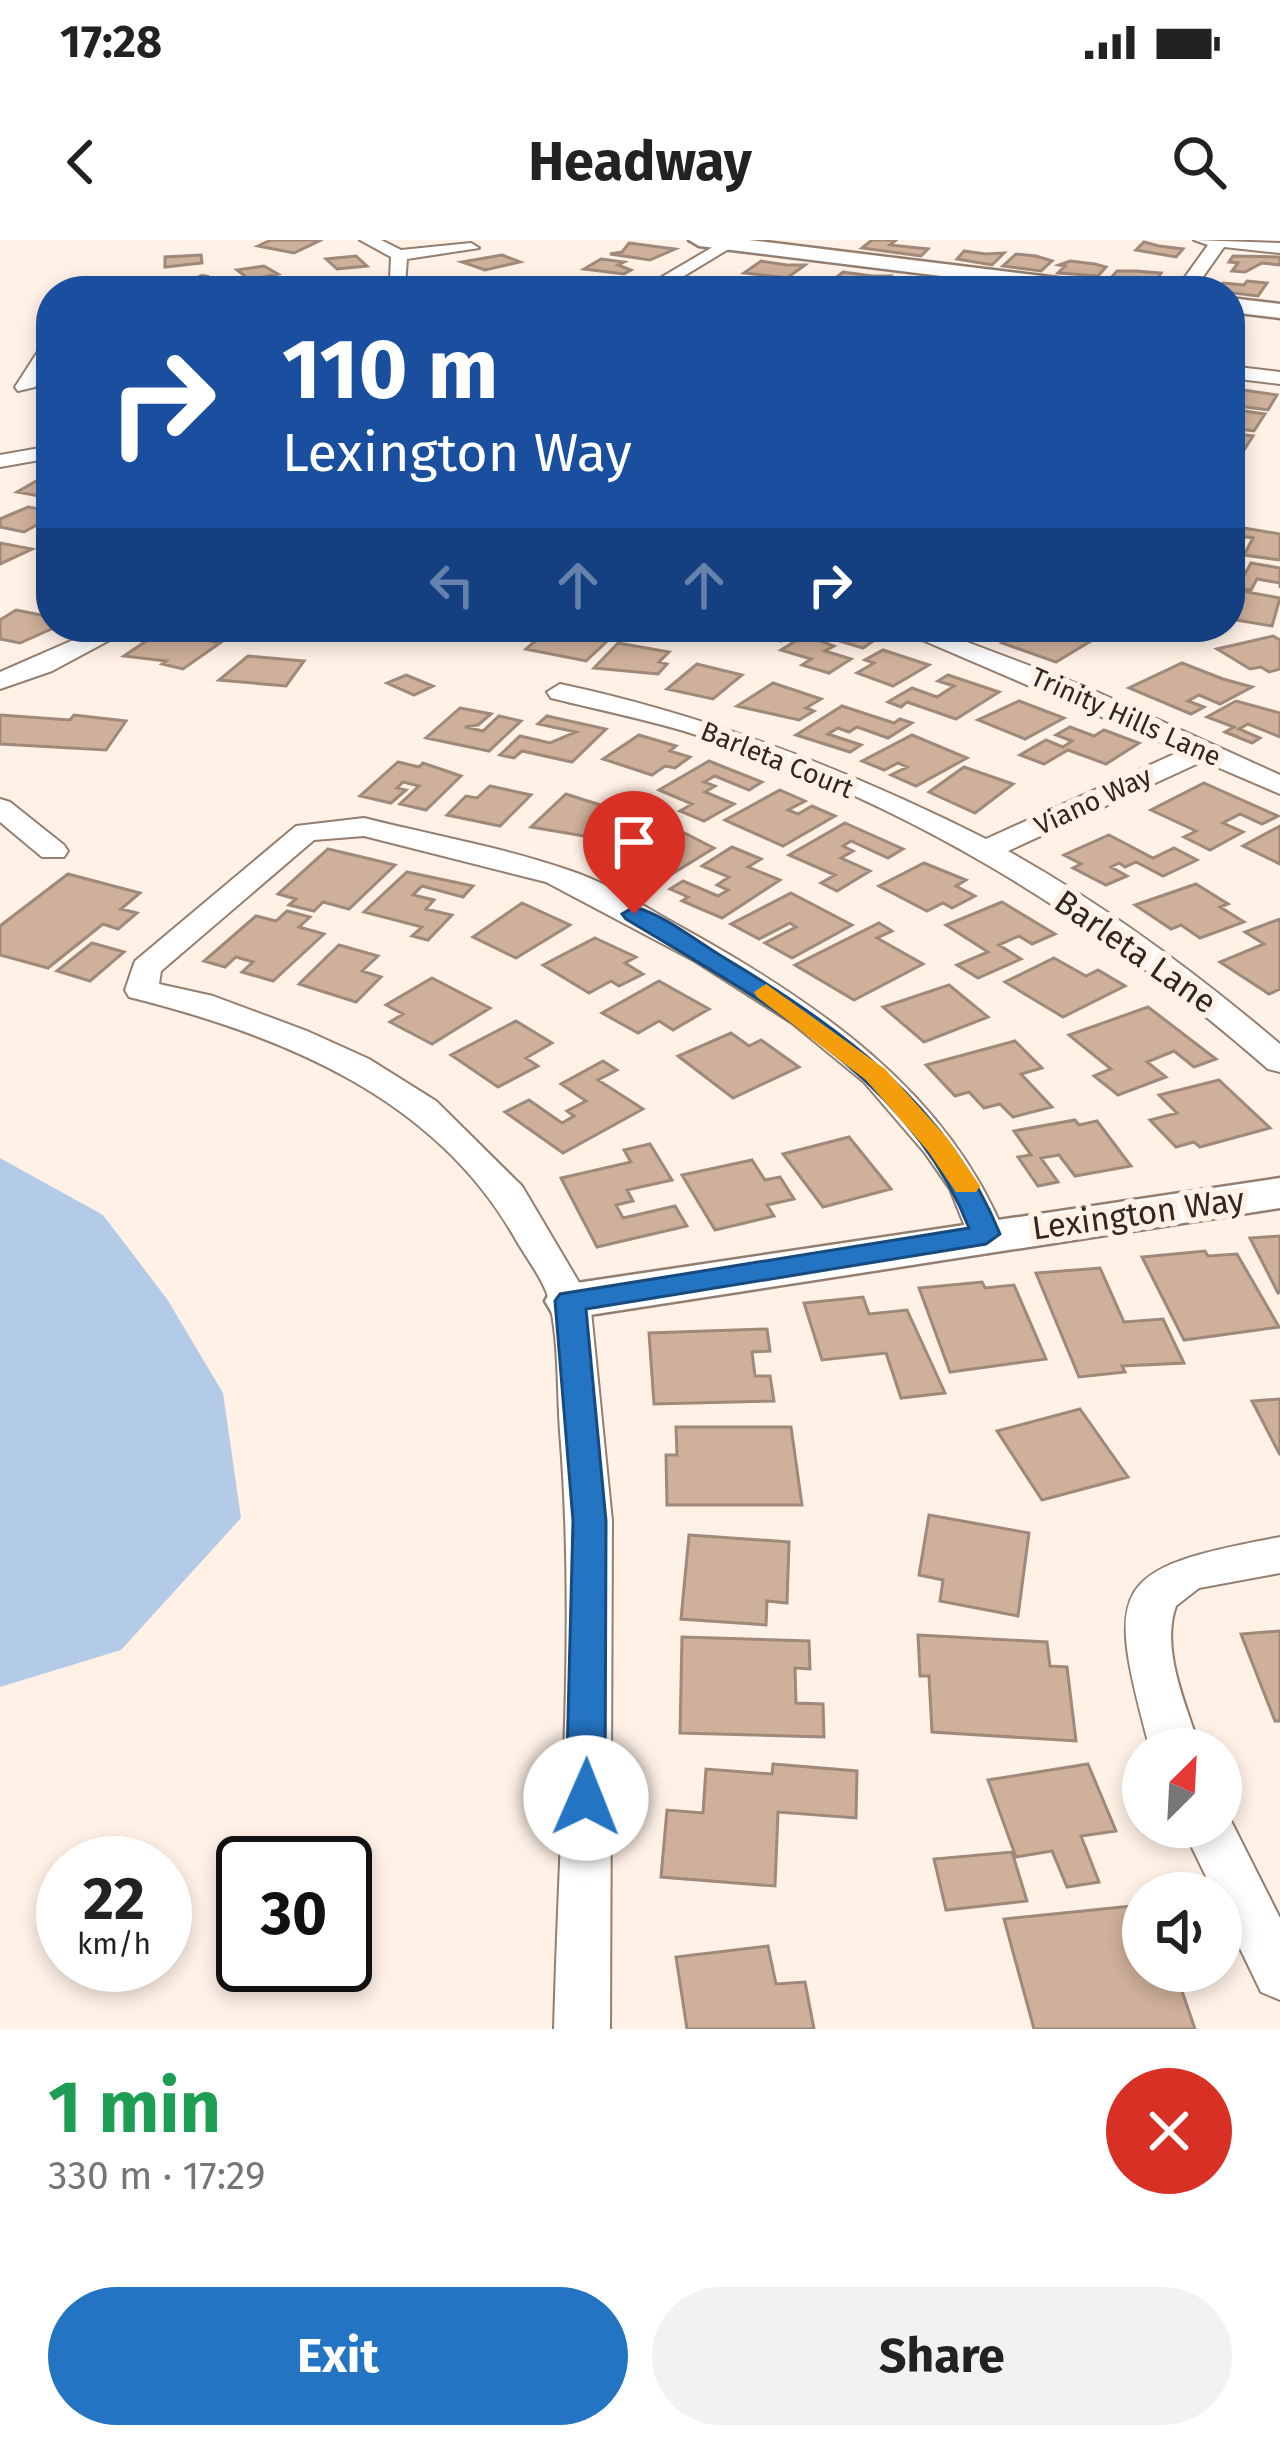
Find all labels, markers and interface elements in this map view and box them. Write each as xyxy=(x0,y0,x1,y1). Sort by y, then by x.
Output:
text: 17:28 xyxy=(60,15,162,69)
icon: back xyxy=(48,129,114,195)
icon: search xyxy=(1166,129,1232,195)
text: Headway xyxy=(528,130,752,194)
text: 110 m xyxy=(282,319,498,420)
icon: right xyxy=(84,324,240,480)
text: Lexington Way xyxy=(282,421,632,485)
icon: left xyxy=(419,552,485,618)
icon: ahead xyxy=(545,552,611,618)
icon: ahead xyxy=(671,552,737,618)
icon: right xyxy=(797,552,863,618)
street label: Trinity Hills Lane xyxy=(1026,661,1226,773)
street label: Barleta Court xyxy=(696,715,858,805)
street label: Viano Way xyxy=(1030,760,1157,842)
pin xyxy=(583,791,685,914)
icon: arrive xyxy=(601,809,667,875)
street label: Barleta Lane xyxy=(1047,882,1224,1022)
street label: Lexington Way xyxy=(1029,1179,1247,1249)
north arrow xyxy=(1122,1728,1242,1848)
map controls xyxy=(1122,1728,1242,1992)
position arrow xyxy=(523,1735,649,1861)
speed limit sign: 30 xyxy=(216,1836,372,1992)
text: 22 xyxy=(83,1863,145,1935)
button: sound xyxy=(1122,1872,1242,1992)
text: km/h xyxy=(77,1926,151,1962)
text: 1 min xyxy=(48,2065,221,2151)
button: close xyxy=(1106,2068,1232,2194)
text: 330 m · 17:29 xyxy=(48,2153,265,2199)
button: Exit xyxy=(48,2287,628,2425)
button: Share xyxy=(652,2287,1232,2425)

